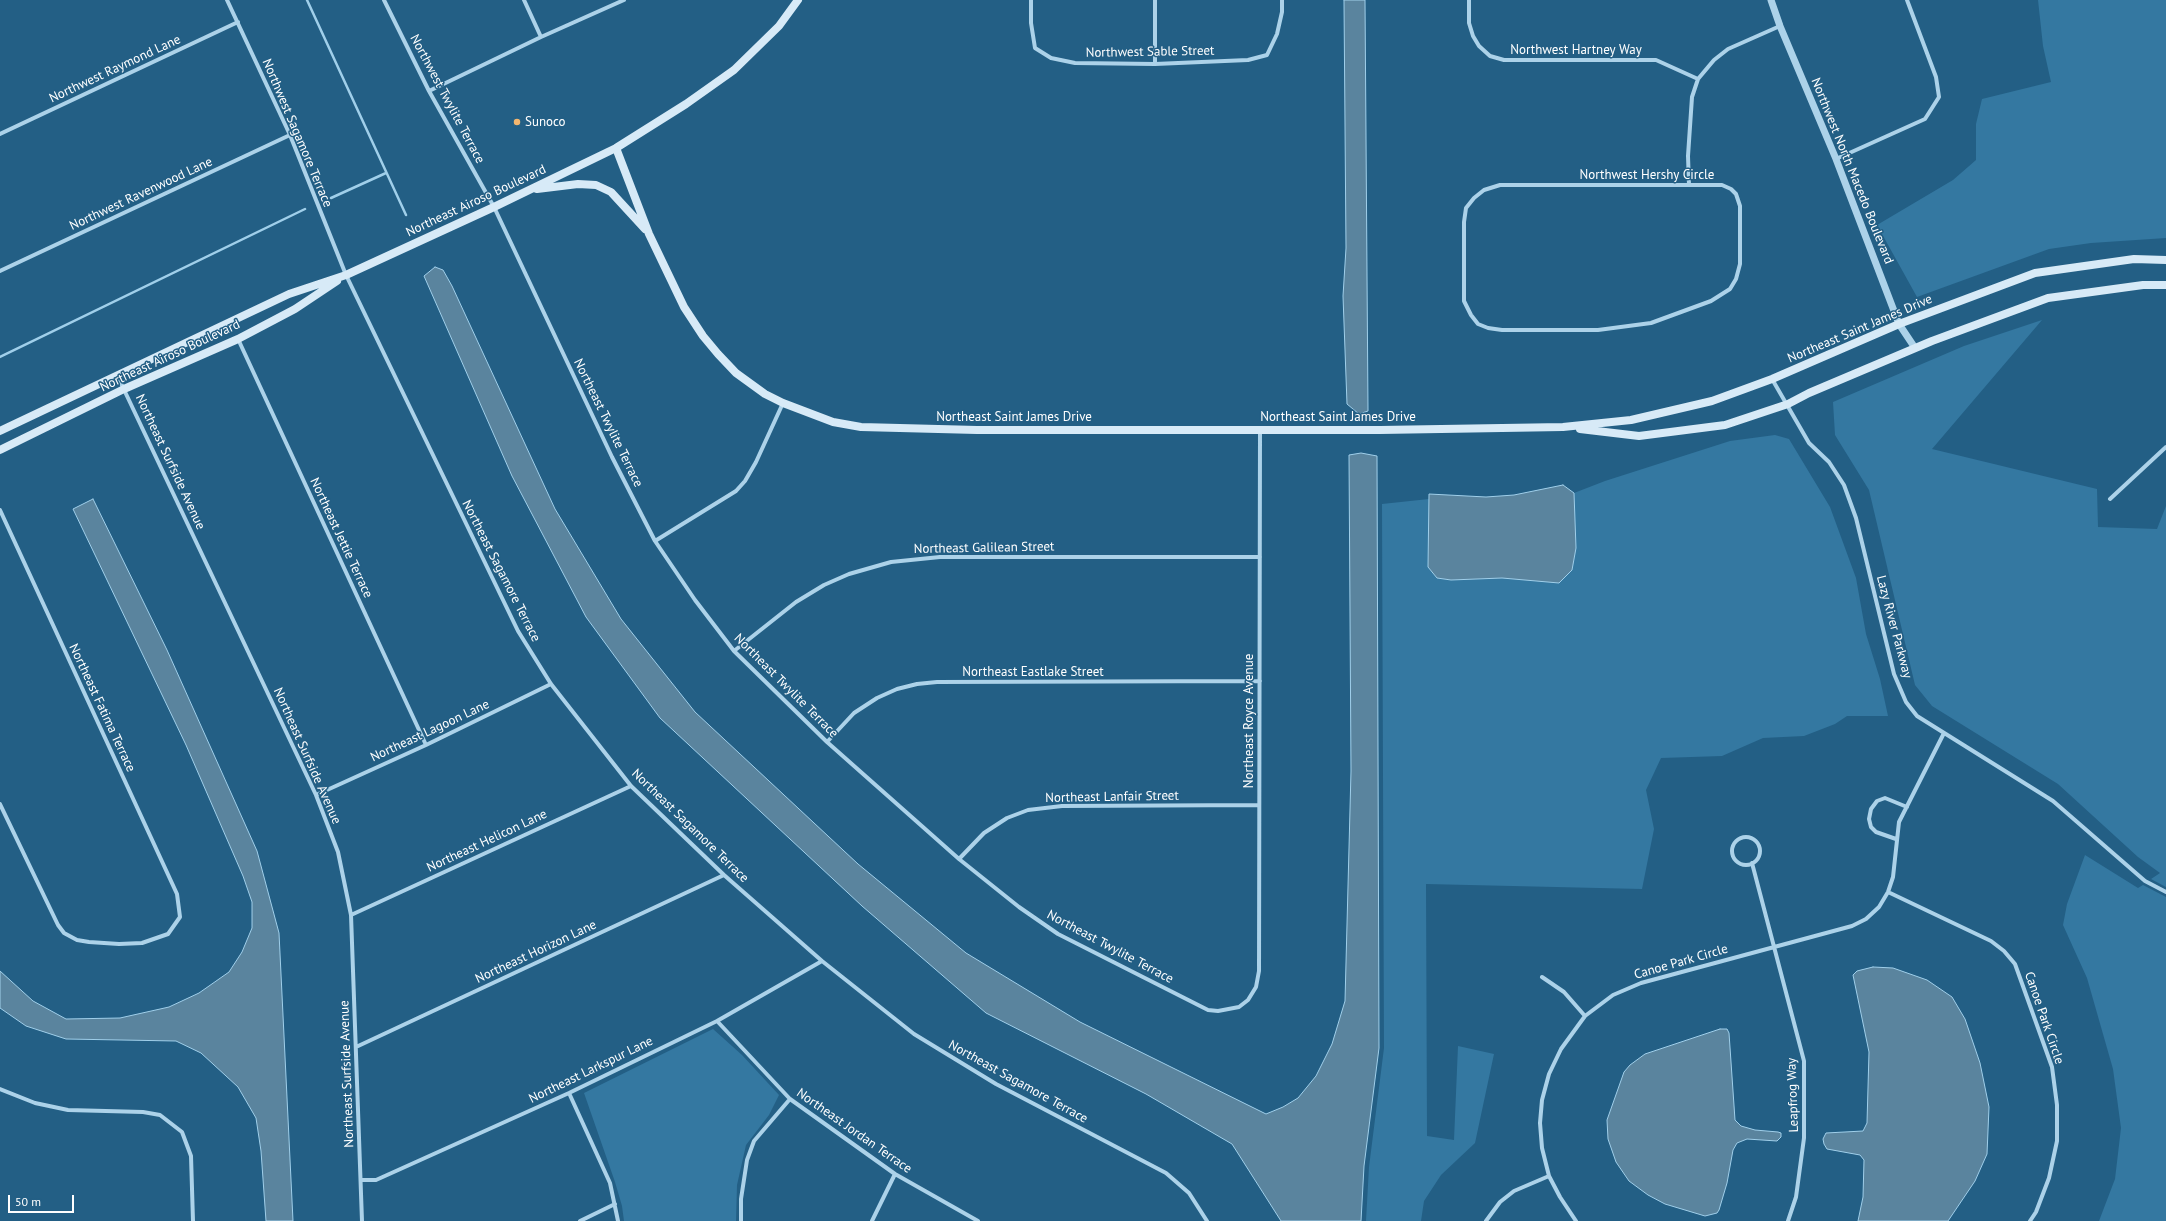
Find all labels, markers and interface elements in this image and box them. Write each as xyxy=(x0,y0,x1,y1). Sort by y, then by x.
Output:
street label: Northwest Raymond Lane xyxy=(47,32,183,106)
street label: Northwest Twylite Terrace xyxy=(406,32,488,166)
street label: Northwest Hartney Way xyxy=(1510,42,1642,58)
street label: Northwest Sable Street xyxy=(1085,43,1215,61)
street label: Northwest Sagamore Terrace xyxy=(259,56,335,210)
street label: Northwest North Macedo Boulevard xyxy=(1807,76,1897,266)
place label: Sunoco xyxy=(525,114,566,130)
marker: Sunoco xyxy=(512,117,522,127)
street label: Northwest Ravenwood Lane xyxy=(67,154,215,234)
street label: Northeast Airoso Boulevard xyxy=(404,162,548,240)
street label: Northwest Hershy Circle xyxy=(1580,167,1714,183)
street label: Northeast Saint James Drive xyxy=(1785,291,1935,367)
street label: Northeast Airoso Boulevard xyxy=(98,317,242,395)
street label: Northeast Twylite Terrace xyxy=(570,356,646,490)
street label: Northeast Surfside Avenue xyxy=(132,392,208,532)
street label: Northeast Saint James Drive xyxy=(936,409,1092,425)
street label: Northeast Saint James Drive xyxy=(1260,409,1416,425)
street label: Northeast Jettie Terrace xyxy=(306,475,376,601)
street label: Northeast Sagamore Terrace xyxy=(458,498,544,644)
street label: Northeast Galilean Street xyxy=(913,539,1055,557)
street label: Lazy River Parkway xyxy=(1873,574,1915,680)
street label: Northeast Twylite Terrace xyxy=(731,631,841,741)
street label: Northeast Fatima Terrace xyxy=(65,641,139,775)
street label: Northeast Royce Avenue xyxy=(1241,654,1257,788)
street label: Northeast Eastlake Street xyxy=(962,664,1104,680)
street label: Northeast Surfside Avenue xyxy=(270,685,344,827)
street label: Northeast Lagoon Lane xyxy=(368,697,492,765)
street label: Northeast Sagamore Terrace xyxy=(628,766,752,886)
street label: Northeast Lanfair Street xyxy=(1045,788,1179,806)
street label: Northeast Helicon Lane xyxy=(424,806,550,876)
street label: Northeast Twylite Terrace xyxy=(1044,907,1176,987)
street label: Northeast Horizon Lane xyxy=(473,917,599,987)
street label: Canoe Park Circle xyxy=(1632,941,1730,983)
street label: Canoe Park Circle xyxy=(2021,970,2067,1066)
street label: Northeast Surfside Avenue xyxy=(337,1000,357,1148)
street label: Northeast Larkspur Lane xyxy=(526,1033,656,1107)
street label: Northeast Sagamore Terrace xyxy=(946,1037,1090,1127)
street label: Leapfrog Way xyxy=(1784,1057,1802,1133)
street label: Northeast Jordan Terrace xyxy=(793,1085,915,1177)
scale bar xyxy=(10,1187,76,1213)
text: 50 m xyxy=(15,1194,41,1209)

